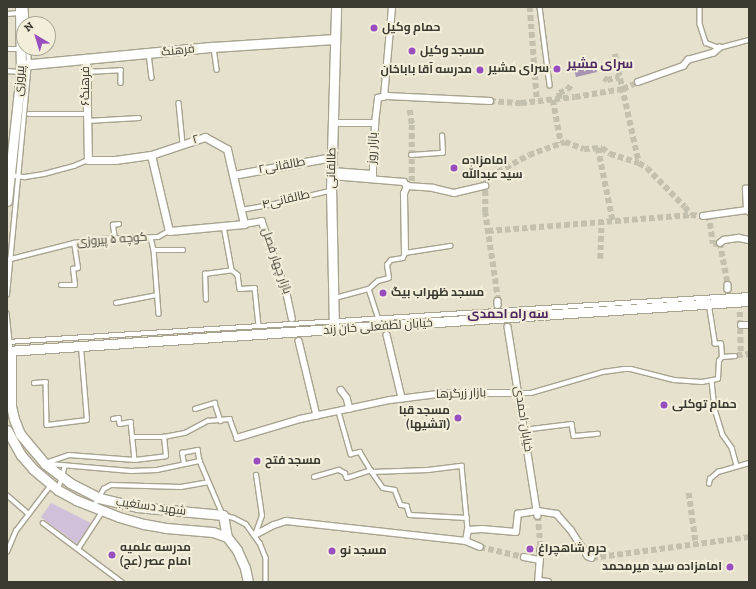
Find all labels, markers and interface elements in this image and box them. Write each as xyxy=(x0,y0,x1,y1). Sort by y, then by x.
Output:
north arrow xyxy=(16,16,56,56)
text: N xyxy=(22,19,36,35)
place label: حمام وکیل xyxy=(382,21,440,35)
marker: حمام وکیل xyxy=(369,23,379,33)
street label: فرهنگ xyxy=(160,42,196,60)
place label: مسجد وکیل xyxy=(420,44,484,58)
marker: مسجد وکیل xyxy=(407,46,417,56)
district label: سرای مشیر xyxy=(567,56,633,72)
place label: سرای مشیر xyxy=(488,62,549,76)
place label: مدرسه آقا باباخان xyxy=(380,63,472,77)
marker: سرای مشیر xyxy=(552,64,562,74)
street label: پیروزی xyxy=(12,65,28,97)
marker: مدرسه آقا باباخان xyxy=(475,65,485,75)
street label: فرهنگ۶ xyxy=(79,66,93,106)
street label: ۲ xyxy=(191,132,201,148)
street label: بازار روز xyxy=(365,132,381,164)
street label: طالقانی xyxy=(324,147,340,189)
place label: امامزاده سید عبدالله xyxy=(462,154,523,182)
street label: طالقانی۲ xyxy=(258,155,306,177)
marker: امامزاده سید عبدالله xyxy=(449,163,459,173)
street label: طالقانی۴ xyxy=(261,188,311,212)
street label: بازار چهار فصل xyxy=(258,226,294,296)
street label: کوچه ۵ پیروزی xyxy=(76,230,148,250)
place label: مسجد ظهراب بیگ xyxy=(391,286,484,300)
marker: مسجد ظهراب بیگ xyxy=(378,288,388,298)
district label: سه راه احمدی xyxy=(467,306,549,322)
street label: خیابان لطفعلی خان زند xyxy=(323,316,433,338)
street label: خیابان احمدی xyxy=(511,385,535,453)
street label: بازار زرگرها xyxy=(436,386,486,402)
place label: حمام توکلی xyxy=(672,398,737,412)
marker: حمام توکلی xyxy=(659,400,669,410)
place label: مسجد قبا (آتشیها) xyxy=(399,404,450,432)
marker: مسجد قبا (آتشیها) xyxy=(453,413,463,423)
place label: مسجد فتح xyxy=(265,454,321,468)
marker: مسجد فتح xyxy=(252,456,262,466)
street label: شهید دستغیب xyxy=(115,495,187,519)
place label: مدرسه علمیه امام عصر (عج) xyxy=(120,541,191,569)
place label: حرم شاهچراغ xyxy=(538,542,607,556)
place label: مسجد نو xyxy=(340,544,387,558)
marker: حرم شاهچراغ xyxy=(525,544,535,554)
marker: مسجد نو xyxy=(327,546,337,556)
marker: مدرسه علمیه امام عصر (عج) xyxy=(107,550,117,560)
place label: امامزاده سید میرمحمد xyxy=(602,560,722,574)
marker: امامزاده سید میرمحمد xyxy=(725,562,735,572)

